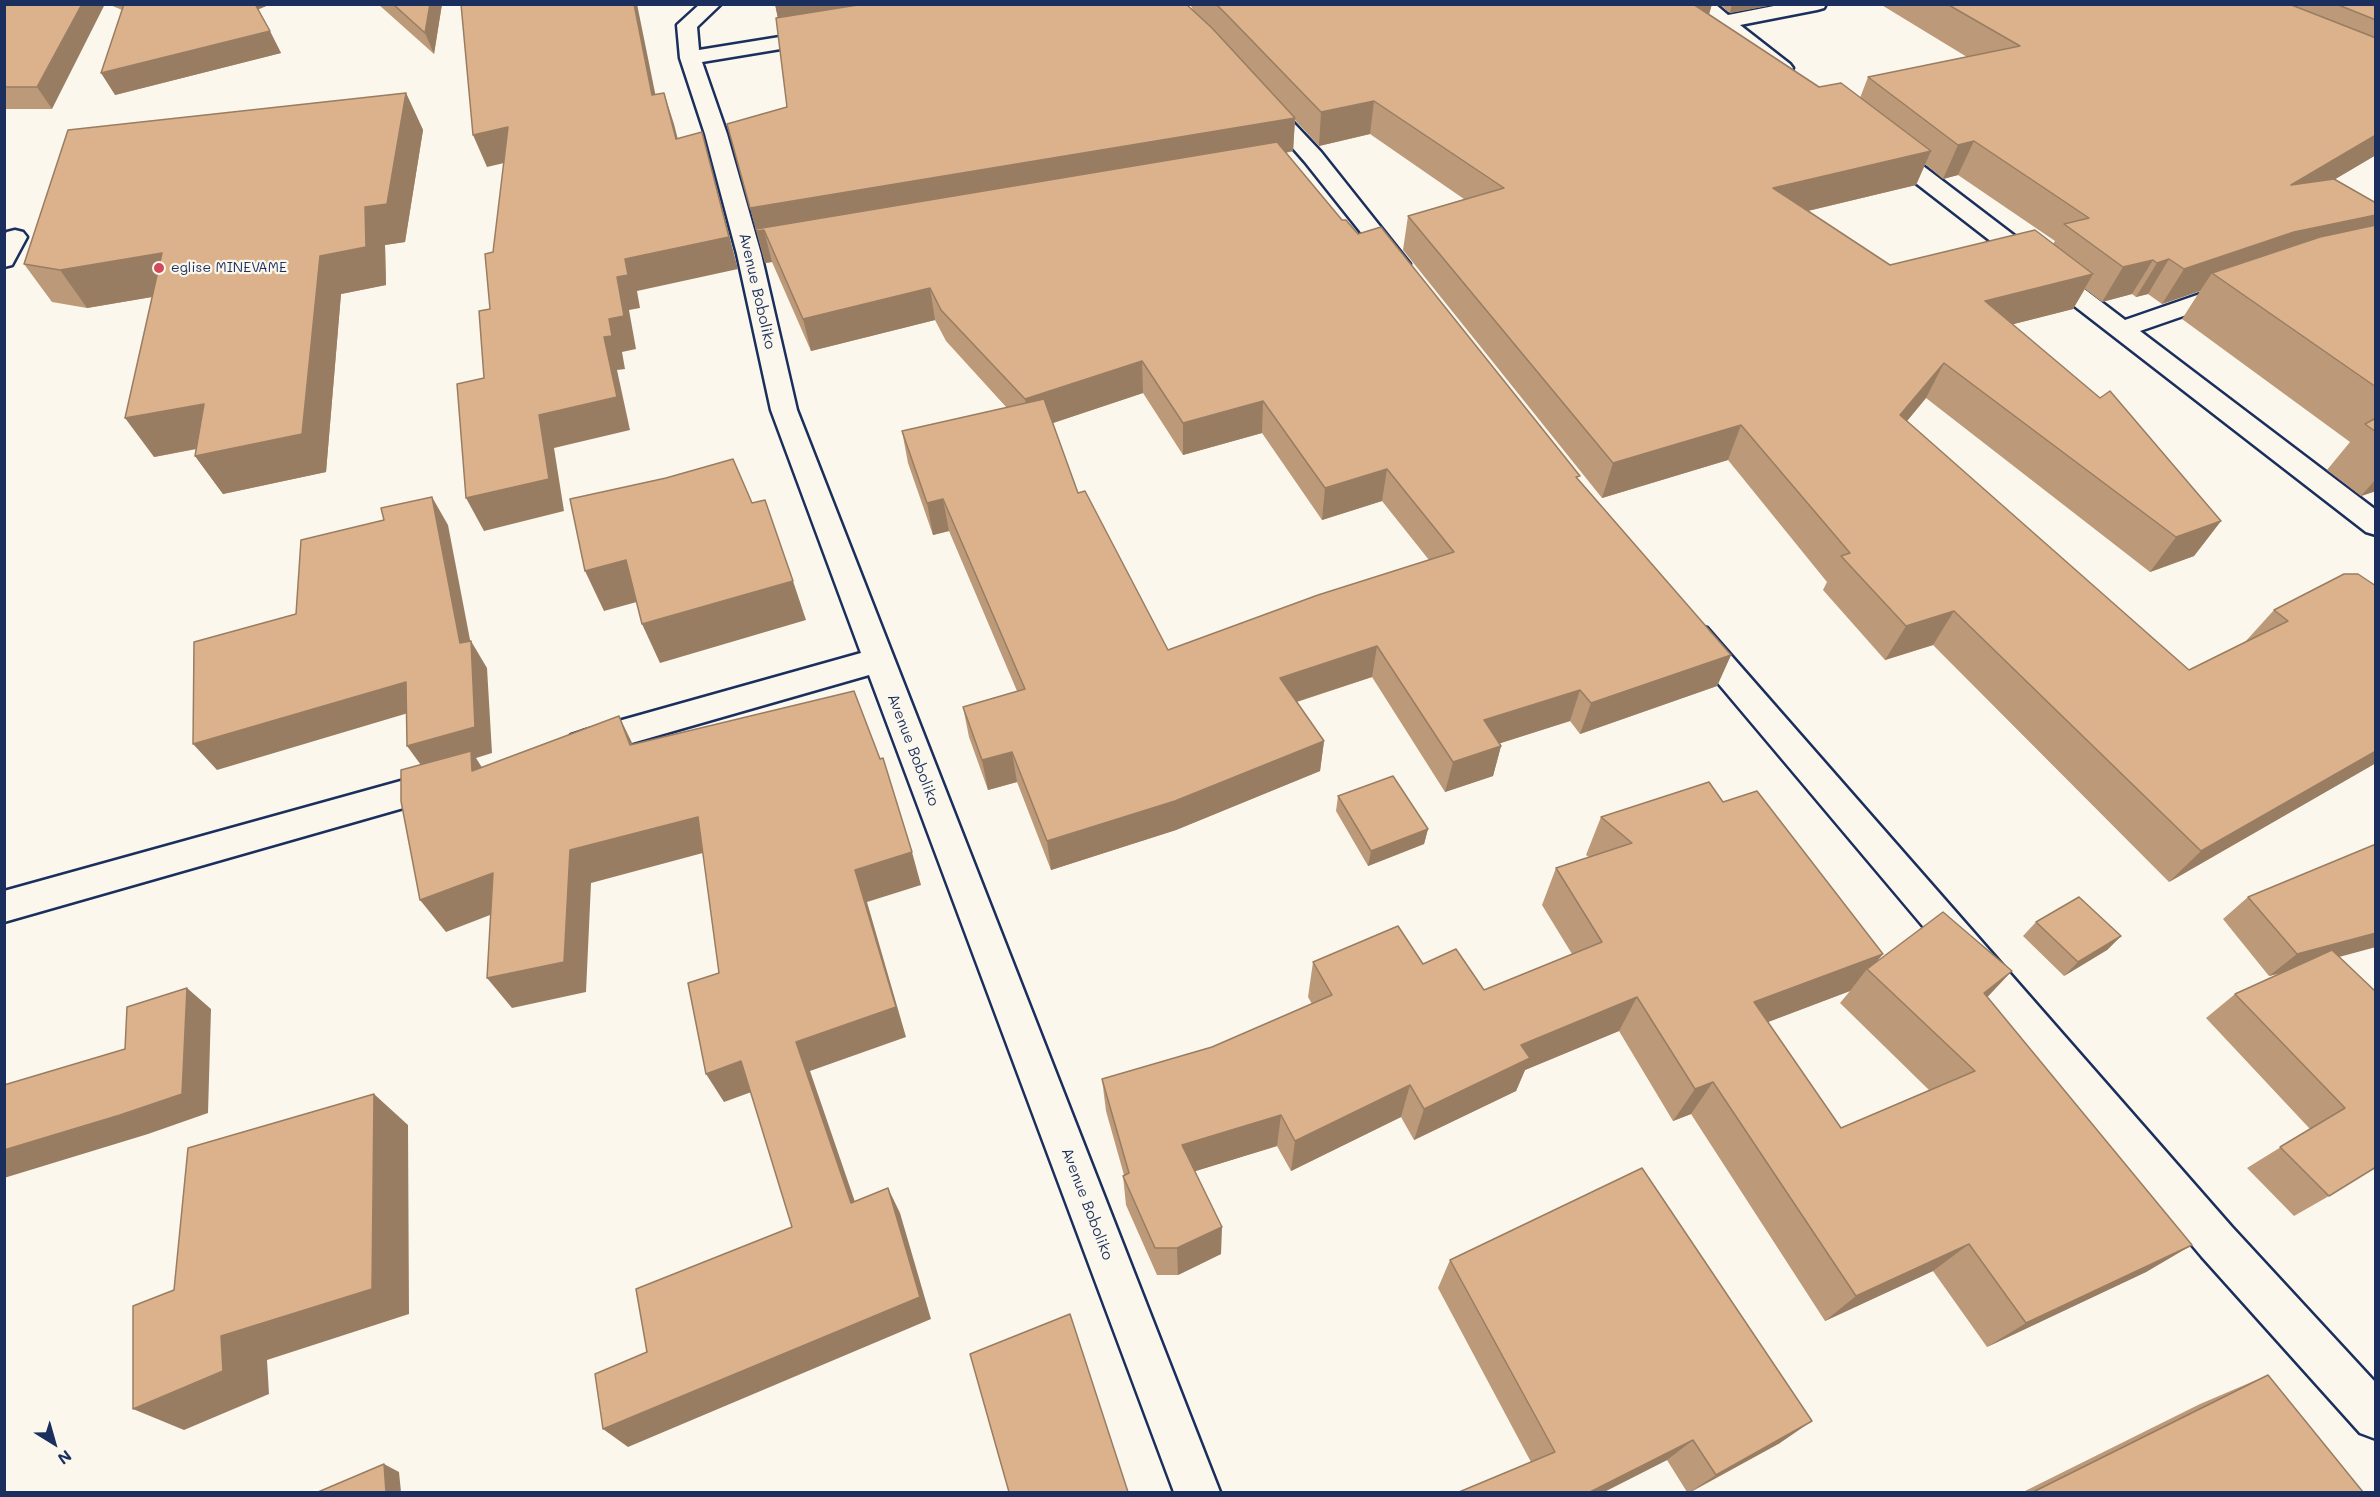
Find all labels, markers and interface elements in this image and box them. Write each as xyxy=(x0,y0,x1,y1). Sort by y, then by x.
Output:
street label: Avenue Boboliko xyxy=(735,231,779,351)
place label: eglise MINEVAME xyxy=(171,260,287,276)
marker: eglise MINEVAME xyxy=(152,261,166,275)
street label: Avenue Boboliko xyxy=(883,691,943,809)
street label: Avenue Boboliko xyxy=(1057,1145,1117,1263)
north arrow xyxy=(24,1413,84,1473)
text: N xyxy=(54,1446,76,1470)

